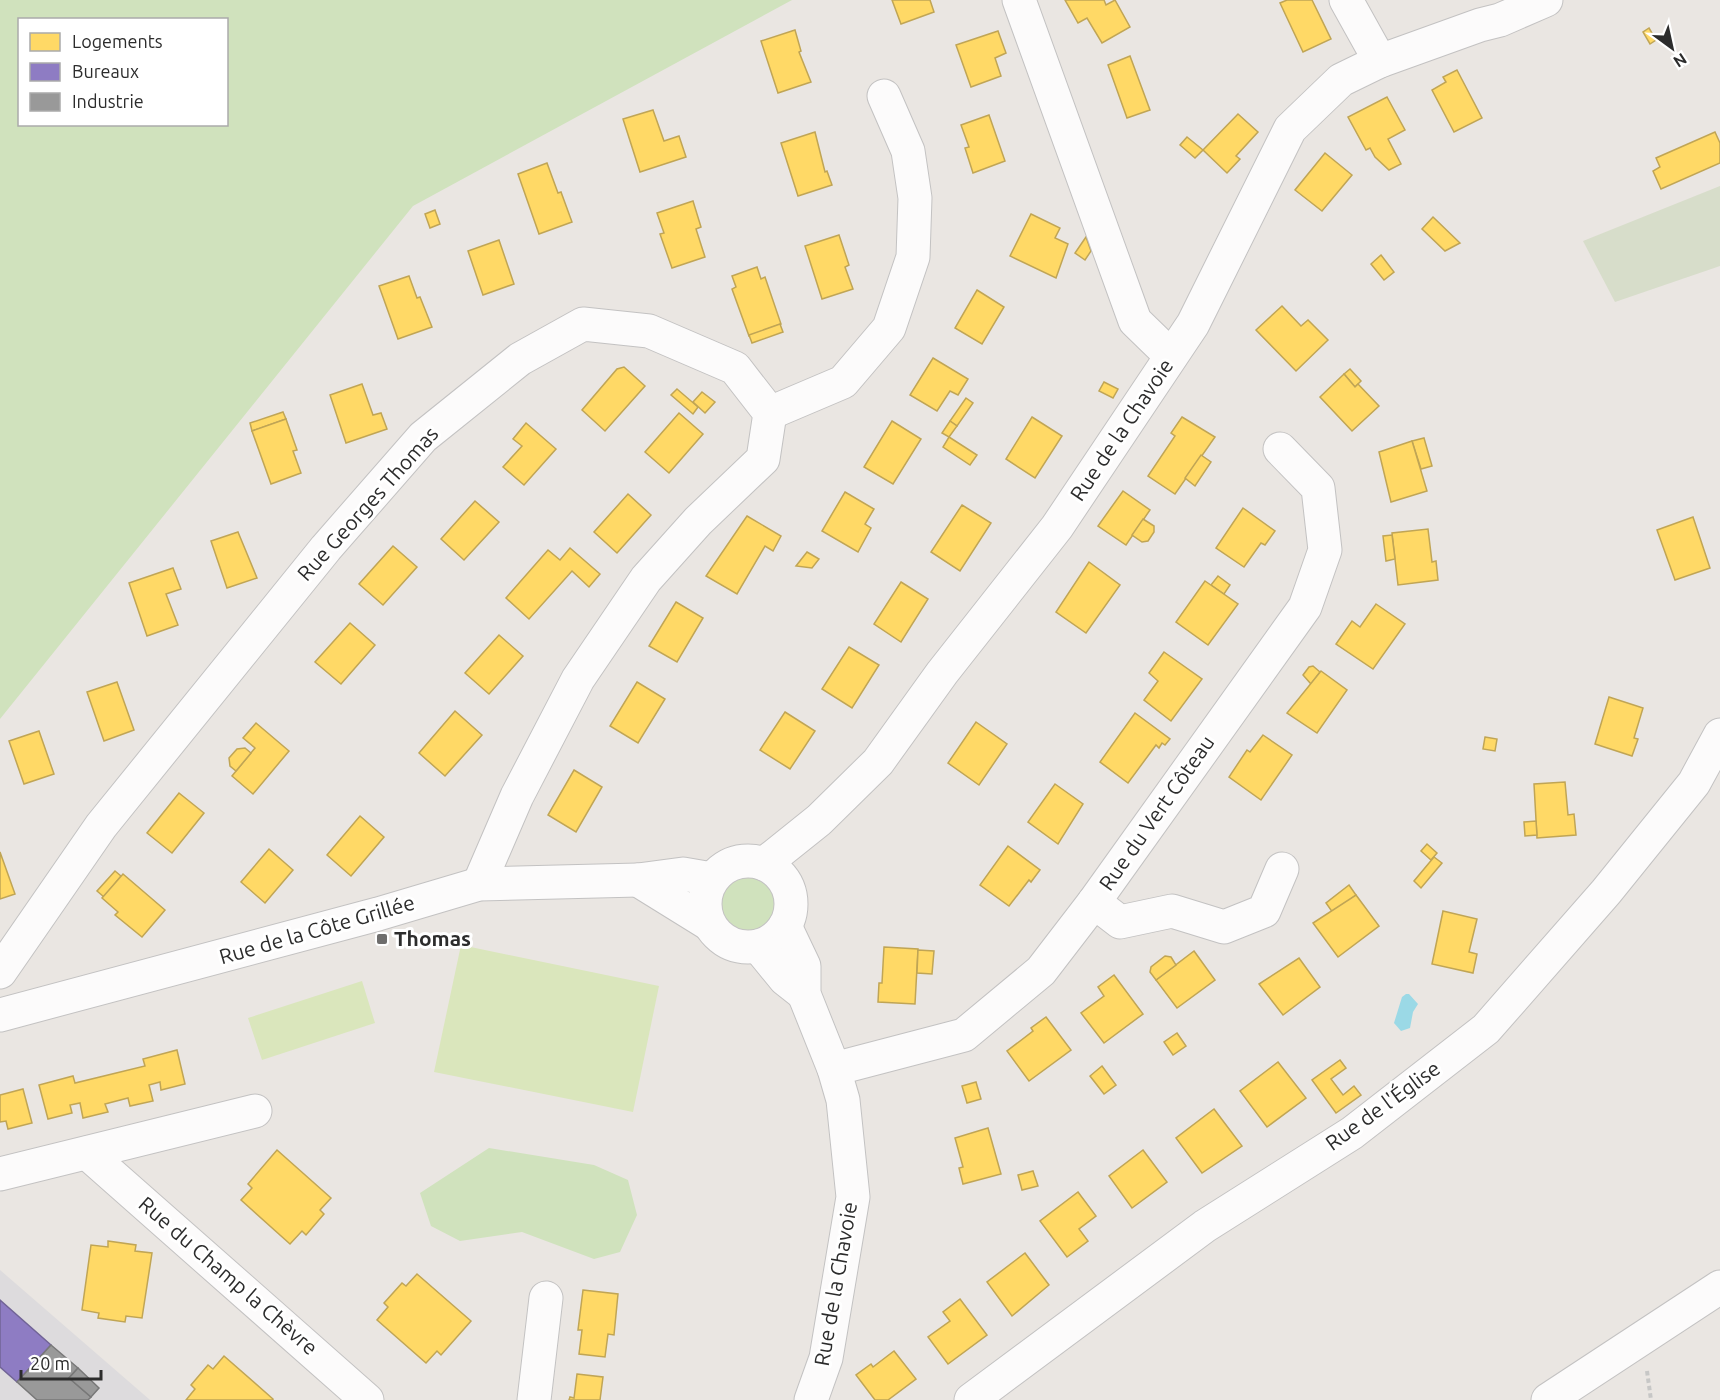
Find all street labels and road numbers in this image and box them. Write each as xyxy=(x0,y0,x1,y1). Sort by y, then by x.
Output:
street label: Rue de la Chavoie xyxy=(1065,354,1178,505)
street label: Rue Georges Thomas xyxy=(292,421,443,585)
street label: Rue du Vert Côteau xyxy=(1094,730,1219,894)
street label: Rue de la Côte Grillée xyxy=(216,890,417,968)
street label: Rue de l'Église xyxy=(1320,1056,1444,1155)
street label: Rue du Champ la Chèvre xyxy=(134,1191,323,1359)
street label: Rue de la Chavoie xyxy=(809,1200,861,1368)

